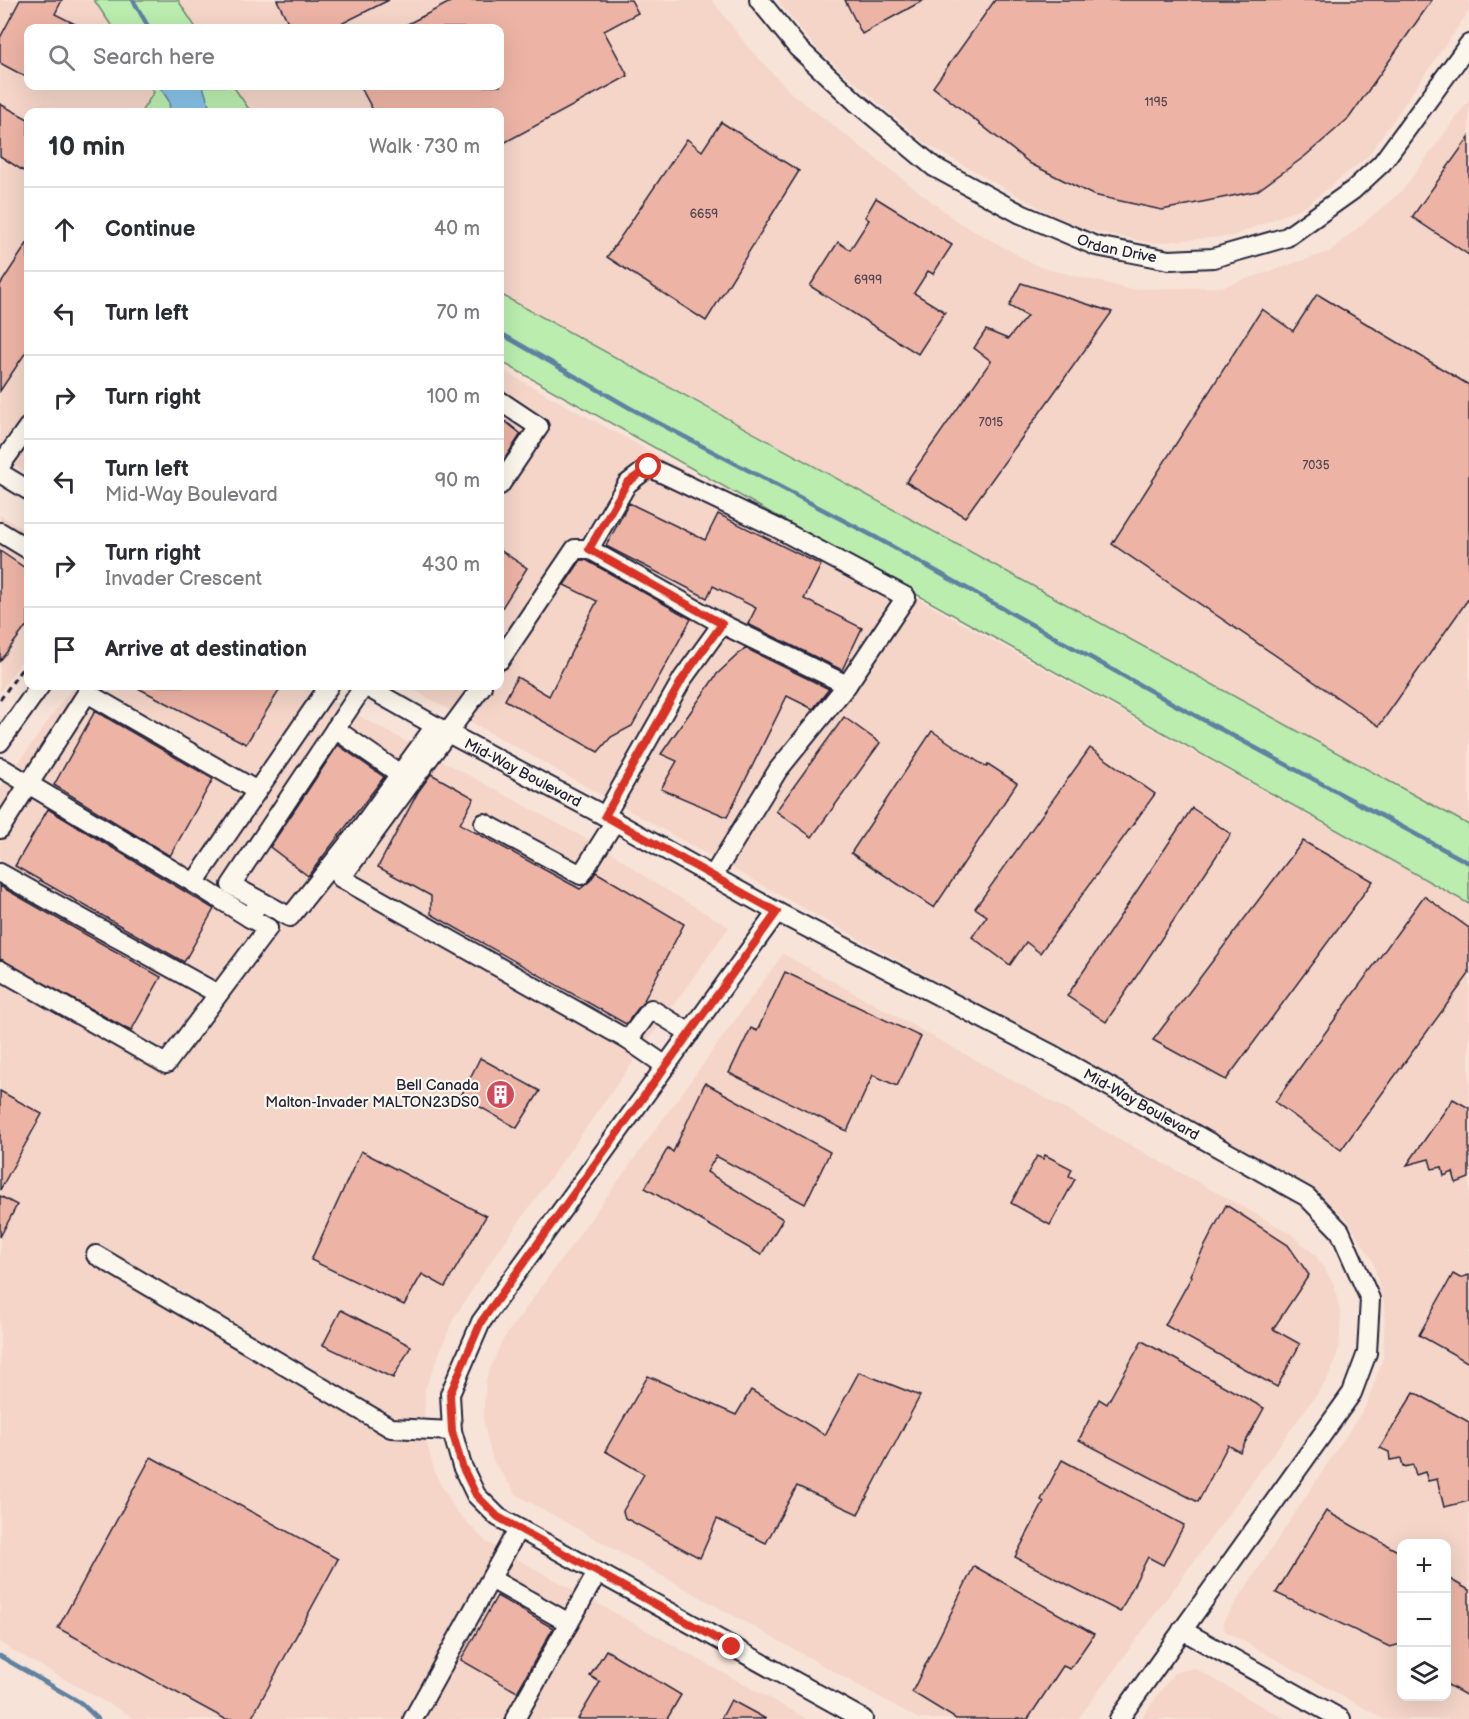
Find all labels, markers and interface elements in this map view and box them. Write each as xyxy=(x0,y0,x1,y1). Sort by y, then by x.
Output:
search box xyxy=(24,24,504,90)
icon: search xyxy=(45,41,78,74)
text: Search here xyxy=(93,44,215,71)
house number: 1195 xyxy=(1144,95,1168,110)
text: 10 min xyxy=(48,132,125,163)
text: Walk · 730 m xyxy=(369,135,480,159)
house number: 6659 xyxy=(690,207,718,222)
icon: ahead xyxy=(48,213,81,246)
text: Continue xyxy=(105,216,195,243)
text: 40 m xyxy=(434,217,480,241)
street label: Ordan Drive xyxy=(1074,230,1158,267)
house number: 6999 xyxy=(854,273,882,288)
icon: left xyxy=(48,297,81,330)
text: Turn left xyxy=(105,300,189,327)
text: 70 m xyxy=(436,301,480,325)
icon: right xyxy=(48,381,81,414)
text: Turn right xyxy=(105,384,201,411)
text: 100 m xyxy=(427,385,480,409)
house number: 7015 xyxy=(979,415,1003,430)
route start xyxy=(635,453,661,479)
text: Turn left xyxy=(105,456,189,483)
house number: 7035 xyxy=(1302,458,1330,473)
icon: left xyxy=(48,465,81,498)
text: 90 m xyxy=(435,469,480,493)
text: Mid-Way Boulevard xyxy=(105,483,278,507)
text: Turn right xyxy=(105,540,201,567)
icon: right xyxy=(48,549,81,582)
text: 430 m xyxy=(422,553,480,577)
text: Invader Crescent xyxy=(105,567,262,591)
icon: arrive xyxy=(48,633,81,666)
text: Arrive at destination xyxy=(105,636,307,663)
street label: Mid-Way Boulevard xyxy=(461,734,584,812)
street label: Mid-Way Boulevard xyxy=(1080,1065,1202,1145)
place label: Bell Canada Malton-Invader MALTON23DS0 xyxy=(265,1076,479,1112)
building icon: Bell Canada Malton-Invader MALTON23DS0 xyxy=(484,1078,516,1110)
map controls xyxy=(1397,1539,1451,1701)
button: + xyxy=(1397,1539,1451,1593)
button: − xyxy=(1397,1593,1451,1647)
route end xyxy=(718,1633,744,1659)
button: layers xyxy=(1397,1647,1451,1701)

